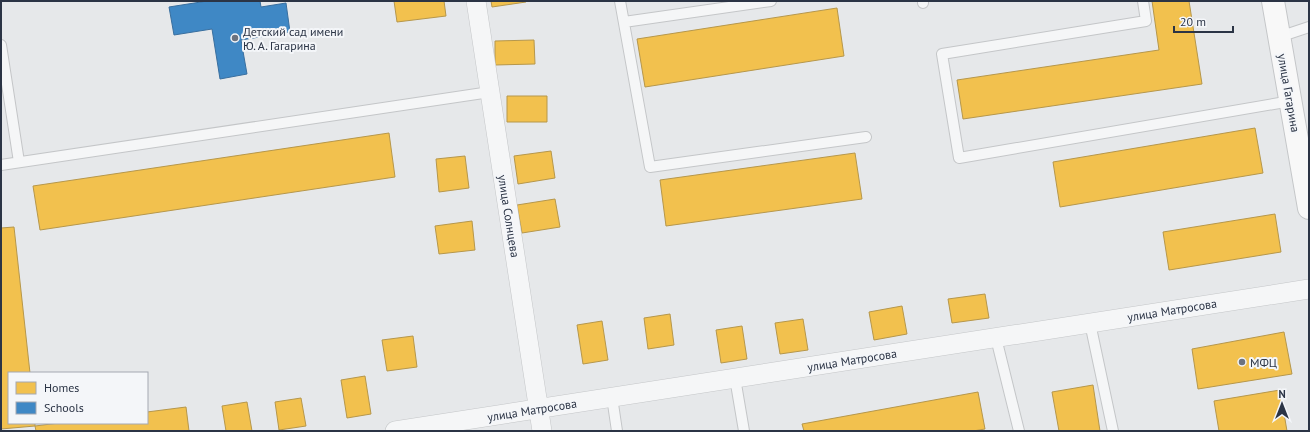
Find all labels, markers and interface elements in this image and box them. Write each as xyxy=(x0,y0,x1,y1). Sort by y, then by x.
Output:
scale bar xyxy=(1174,8,1233,34)
text: 20 m xyxy=(1180,14,1206,29)
place label: Детский сад имени Ю. А. Гагарина xyxy=(243,24,343,53)
marker: Детский сад имени Ю. А. Гагарина xyxy=(230,33,240,43)
street label: улица Гагарина xyxy=(1275,53,1303,134)
street label: улица Солнцева xyxy=(495,174,523,259)
street label: улица Матросова xyxy=(1126,296,1218,324)
street label: улица Матросова xyxy=(806,346,898,374)
place label: МФЦ xyxy=(1250,355,1277,370)
marker: МФЦ xyxy=(1237,357,1247,367)
legend xyxy=(8,372,148,424)
text: Homes xyxy=(44,380,79,395)
north arrow xyxy=(1262,384,1302,424)
text: N xyxy=(1278,387,1286,401)
street label: улица Матросова xyxy=(486,396,578,424)
text: Schools xyxy=(44,400,84,415)

